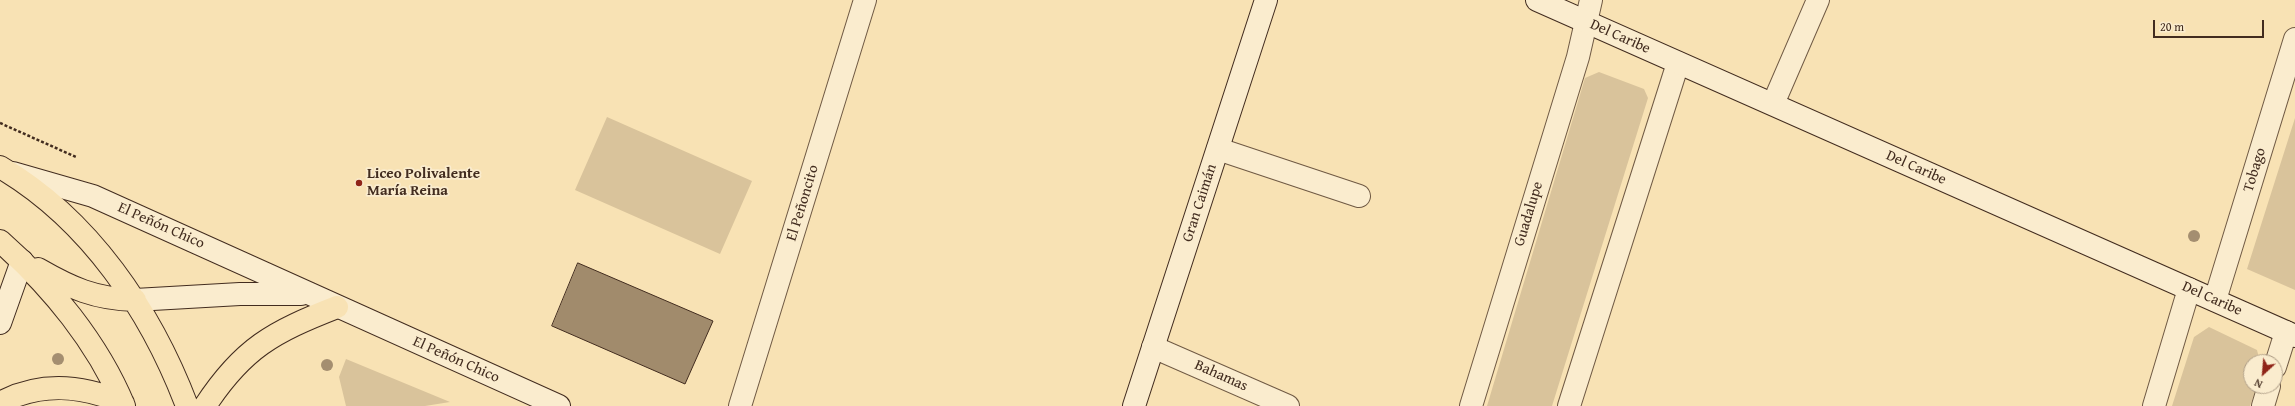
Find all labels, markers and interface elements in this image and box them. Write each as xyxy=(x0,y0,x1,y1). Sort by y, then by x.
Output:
scale bar xyxy=(2155,12,2266,38)
street label: Del Caribe xyxy=(1587,16,1653,58)
text: 20 m xyxy=(2160,18,2184,35)
street label: Tobago xyxy=(2240,146,2270,194)
street label: Del Caribe xyxy=(1883,147,1949,189)
street label: Gran Caimán xyxy=(1179,162,1221,244)
street label: El Peñoncito xyxy=(783,163,823,243)
place label: Liceo Polivalente María Reina xyxy=(367,165,480,200)
marker: Liceo Polivalente María Reina xyxy=(354,178,364,188)
street label: Guadalupe xyxy=(1511,180,1547,248)
street label: El Peñón Chico xyxy=(115,199,207,253)
street label: Del Caribe xyxy=(2179,278,2245,320)
street label: El Peñón Chico xyxy=(410,333,502,387)
north arrow xyxy=(2243,354,2283,394)
street label: Bahamas xyxy=(1192,356,1250,396)
text: N xyxy=(2251,375,2265,393)

